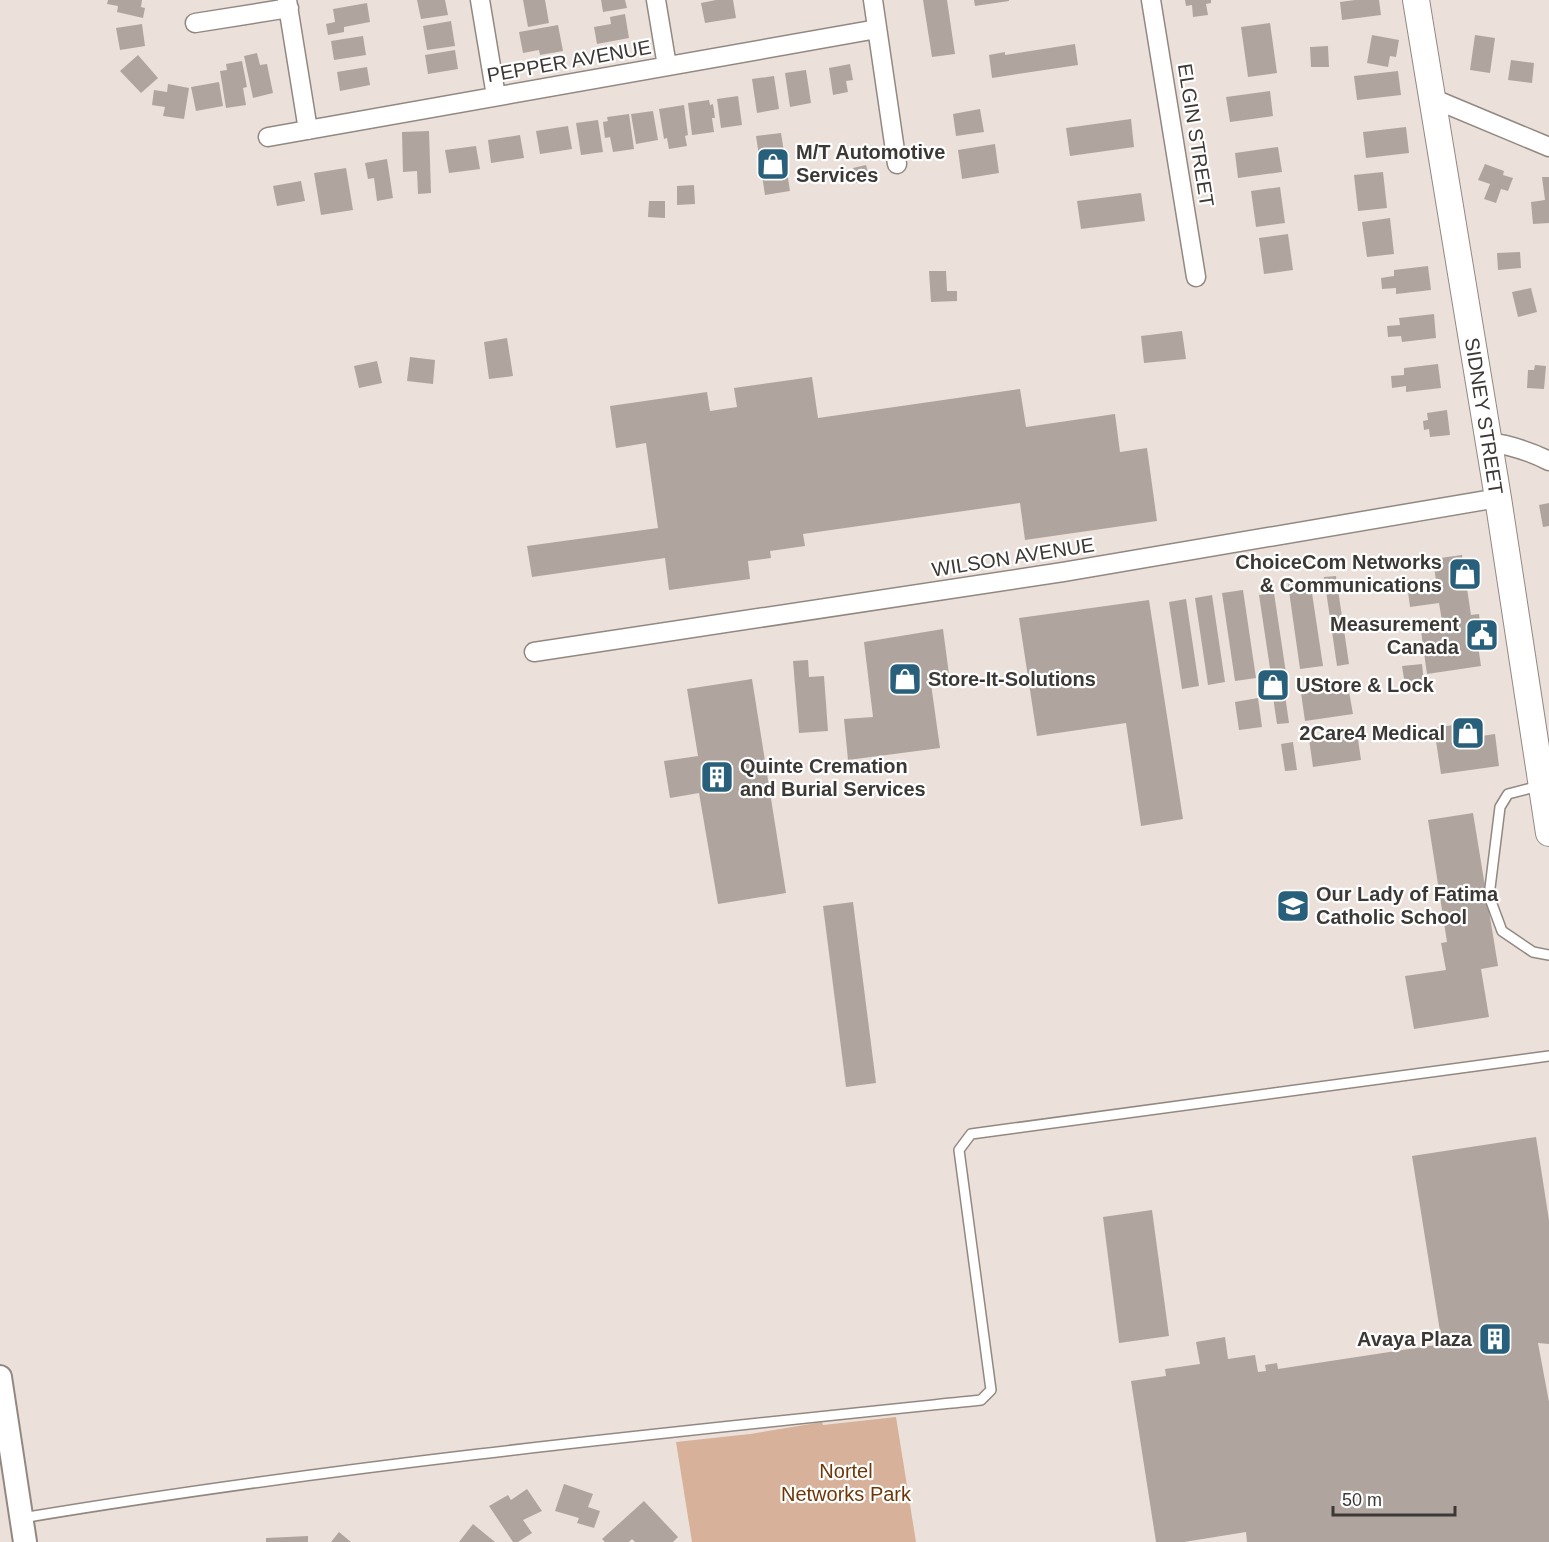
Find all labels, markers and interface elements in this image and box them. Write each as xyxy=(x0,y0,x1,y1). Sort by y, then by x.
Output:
street label: PEPPER AVENUE xyxy=(485,36,653,86)
street label: ELGIN STREET xyxy=(1174,62,1218,208)
place label: M/T Automotive Services xyxy=(796,141,945,186)
shop icon: M/T Automotive Services xyxy=(755,146,791,182)
street label: SIDNEY STREET xyxy=(1461,336,1507,496)
street label: WILSON AVENUE xyxy=(930,533,1096,581)
place label: ChoiceCom Networks & Communications xyxy=(1235,551,1442,596)
shop icon: ChoiceCom Networks & Communications xyxy=(1447,556,1483,592)
place label: Measurement Canada xyxy=(1330,613,1460,658)
public building icon: Measurement Canada xyxy=(1464,617,1500,653)
shop icon: Store-It-Solutions xyxy=(887,661,923,697)
shop icon: UStore & Lock xyxy=(1255,667,1291,703)
place label: Store-It-Solutions xyxy=(928,668,1096,690)
place label: UStore & Lock xyxy=(1296,674,1435,696)
shop icon: 2Care4 Medical xyxy=(1450,715,1486,751)
place label: 2Care4 Medical xyxy=(1299,722,1445,744)
place label: Quinte Cremation and Burial Services xyxy=(740,755,926,800)
building icon: Quinte Cremation and Burial Services xyxy=(699,759,735,795)
place label: Our Lady of Fatima Catholic School xyxy=(1316,883,1499,928)
school or university icon: Our Lady of Fatima Catholic School xyxy=(1275,888,1311,924)
building icon: Avaya Plaza xyxy=(1477,1321,1513,1357)
place label: Avaya Plaza xyxy=(1357,1328,1473,1350)
park label: Nortel Networks Park xyxy=(781,1460,912,1505)
scale bar xyxy=(1333,1479,1454,1517)
text: 50 m xyxy=(1342,1490,1382,1510)

